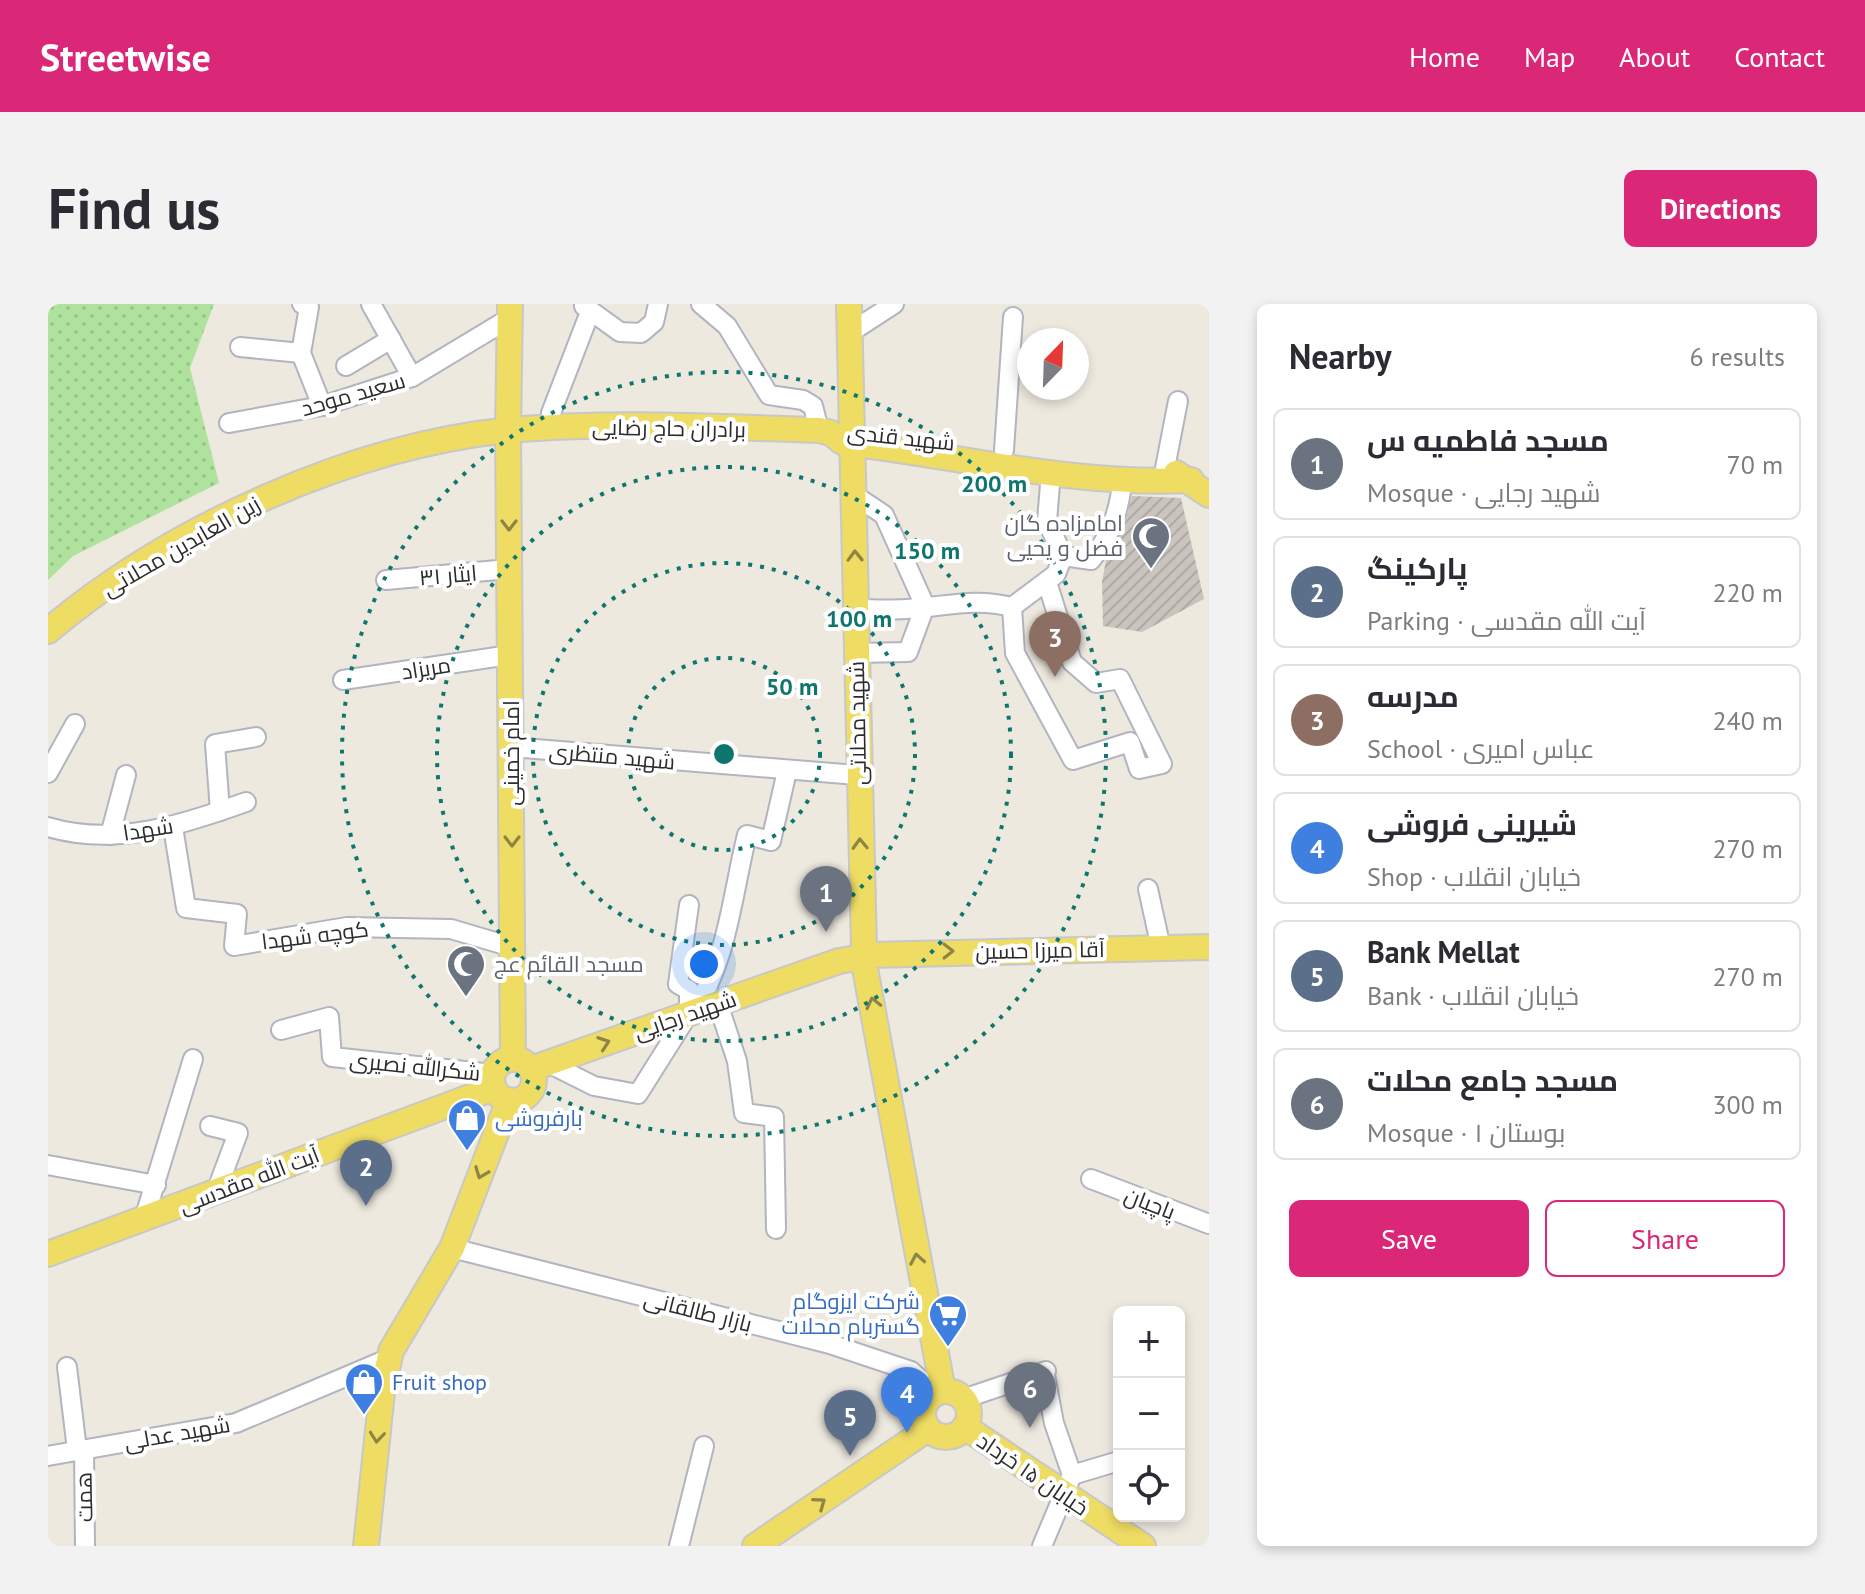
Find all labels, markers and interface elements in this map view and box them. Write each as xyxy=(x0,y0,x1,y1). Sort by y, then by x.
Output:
text: Streetwise xyxy=(40,32,211,81)
text: Home xyxy=(1409,38,1480,75)
text: Map xyxy=(1524,38,1575,75)
text: About xyxy=(1619,38,1690,75)
text: Contact xyxy=(1734,38,1825,75)
button: Directions xyxy=(1624,170,1817,247)
text: Find us xyxy=(48,172,220,244)
north arrow xyxy=(1017,328,1089,400)
text: Nearby xyxy=(1289,334,1391,378)
text: 6 results xyxy=(1690,340,1785,373)
street label: سعید موحد xyxy=(298,366,408,422)
street label: برادران حاج رضایی xyxy=(592,413,746,444)
street label: شهید قندی xyxy=(846,417,956,457)
text: مسجد فاطمیه س xyxy=(1367,420,1609,459)
text: 1 xyxy=(1310,448,1324,481)
text: 70 m xyxy=(1727,448,1783,481)
text: 200 m xyxy=(961,468,1027,499)
text: Mosque · شهید رجایی xyxy=(1367,476,1601,509)
street label: زین العابدین محلاتی xyxy=(97,489,265,603)
place label: امامزاده گان فضل و یحیی xyxy=(1004,509,1123,562)
mosque icon: امامزاده گان فضل و یحیی xyxy=(1130,515,1172,570)
one-way arrow xyxy=(500,519,518,532)
text: 150 m xyxy=(894,535,960,566)
text: پارکینگ xyxy=(1367,548,1467,587)
one-way arrow xyxy=(846,549,864,562)
street label: ایثار ۳۱ xyxy=(418,559,478,591)
text: 2 xyxy=(1310,576,1324,609)
text: 220 m xyxy=(1712,576,1783,609)
text: 100 m xyxy=(826,603,892,634)
text: Parking · آیت الله مقدسی xyxy=(1367,604,1646,637)
pin: 3 xyxy=(1029,611,1081,677)
street label: مریزاد xyxy=(399,650,453,686)
street label: شهید محلاتی xyxy=(842,661,872,785)
text: 50 m xyxy=(766,671,818,702)
text: مدرسه xyxy=(1367,676,1459,715)
street label: امام خمینی xyxy=(497,700,527,806)
text: 3 xyxy=(1310,704,1324,737)
text: 240 m xyxy=(1712,704,1783,737)
text: School · عباس امیری xyxy=(1367,732,1595,765)
street label: شهید منتظری xyxy=(548,737,676,775)
centre of rings xyxy=(710,740,738,768)
text: شیرینی فروشی xyxy=(1367,804,1577,843)
street label: شهدا xyxy=(121,811,175,847)
text: 4 xyxy=(1310,832,1324,865)
text: 270 m xyxy=(1712,832,1783,865)
one-way arrow xyxy=(503,835,521,848)
one-way arrow xyxy=(851,837,868,850)
text: Shop · خیابان انقلاب xyxy=(1367,860,1581,893)
pin: 1 xyxy=(800,866,852,932)
street label: کوچه شهدا xyxy=(260,915,370,956)
text: Bank Mellat xyxy=(1367,932,1520,971)
street label: آقا میرزا حسین xyxy=(975,935,1105,965)
one-way arrow xyxy=(942,942,955,960)
mosque icon: مسجد القائم عج xyxy=(445,943,487,998)
your location xyxy=(684,944,724,984)
place label: مسجد القائم عج xyxy=(494,950,644,980)
text: 5 xyxy=(1310,960,1324,993)
text: 270 m xyxy=(1712,960,1783,993)
text: Bank · خیابان انقلاب xyxy=(1367,979,1579,1012)
street label: شهید رجایی xyxy=(630,984,740,1046)
one-way arrow xyxy=(865,997,882,1011)
one-way arrow xyxy=(597,1036,611,1053)
street label: شکرالله نصیری xyxy=(348,1045,482,1087)
text: مسجد جامع محلات xyxy=(1367,1060,1618,1099)
text: 6 xyxy=(1310,1088,1324,1121)
text: 300 m xyxy=(1712,1088,1783,1121)
shop icon: بارفروشی xyxy=(446,1097,488,1152)
place label: بارفروشی xyxy=(495,1104,583,1132)
text: Mosque · بوستان ۱ xyxy=(1367,1116,1566,1149)
street label: آیت الله مقدسی xyxy=(175,1140,323,1220)
pin: 2 xyxy=(340,1140,392,1206)
one-way arrow xyxy=(474,1165,491,1179)
street label: پاچیان xyxy=(1120,1181,1179,1226)
button: Save xyxy=(1289,1200,1529,1277)
button: Share xyxy=(1545,1200,1785,1277)
one-way arrow xyxy=(910,1253,927,1266)
street label: بازار طالقانی xyxy=(641,1284,755,1338)
place label: شرکت ایزوگام گستربام محلات xyxy=(782,1287,920,1342)
supermarket icon: شرکت ایزوگام گستربام محلات xyxy=(927,1293,969,1348)
map controls xyxy=(1113,1306,1185,1522)
button: + xyxy=(1113,1306,1185,1378)
shop icon: Fruit shop xyxy=(343,1361,385,1416)
pin: 6 xyxy=(1004,1362,1056,1428)
pin: 4 xyxy=(881,1367,933,1433)
place label: Fruit shop xyxy=(392,1368,487,1396)
button: − xyxy=(1113,1378,1185,1450)
pin: 5 xyxy=(824,1390,876,1456)
street label: شهید عدلی xyxy=(122,1410,232,1456)
street label: خیابان ۱۵ خرداد xyxy=(972,1426,1094,1522)
one-way arrow xyxy=(368,1431,385,1444)
button: locate xyxy=(1113,1450,1185,1522)
street label: همت xyxy=(70,1472,98,1522)
one-way arrow xyxy=(811,1498,825,1513)

